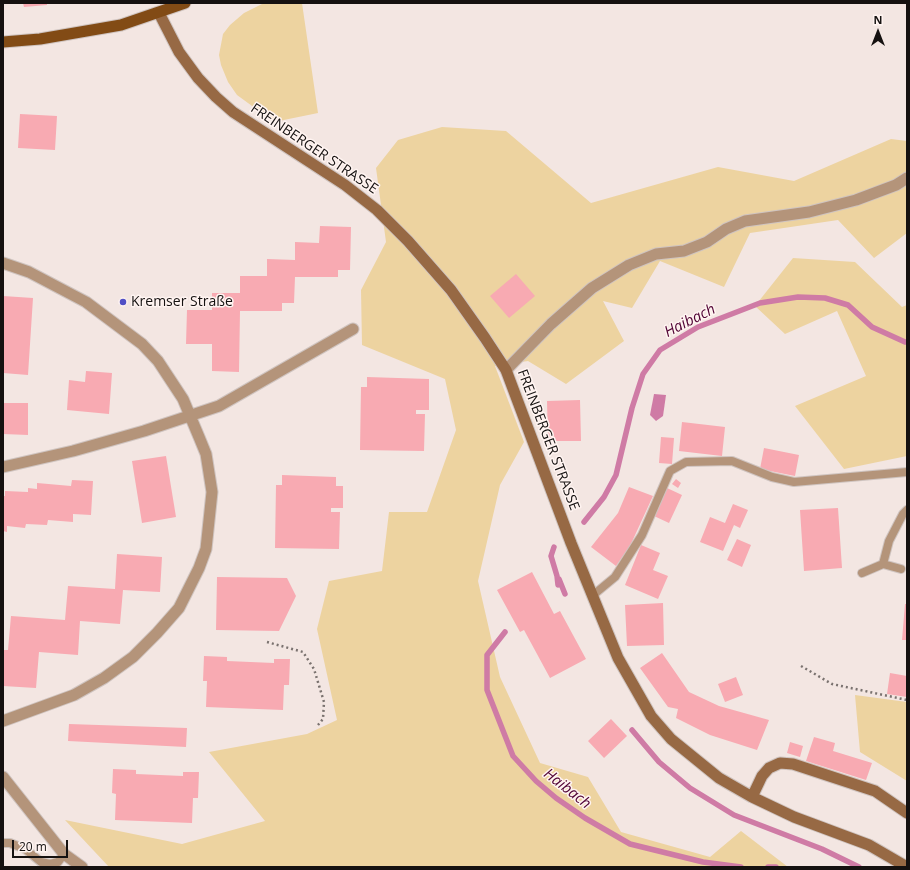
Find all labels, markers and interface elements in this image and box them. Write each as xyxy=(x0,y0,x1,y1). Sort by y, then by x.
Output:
north arrow xyxy=(858,12,898,52)
text: N xyxy=(874,12,882,27)
street label: FREINBERGER STRASSE xyxy=(247,100,381,198)
place label: Kremser Straße xyxy=(131,294,233,310)
marker: Kremser Straße xyxy=(118,297,128,307)
water label: Haibach xyxy=(661,300,719,342)
street label: FREINBERGER STRASSE xyxy=(513,367,583,513)
water label: Haibach xyxy=(540,765,594,813)
scale bar xyxy=(14,832,70,858)
text: 20 m xyxy=(19,838,47,855)

